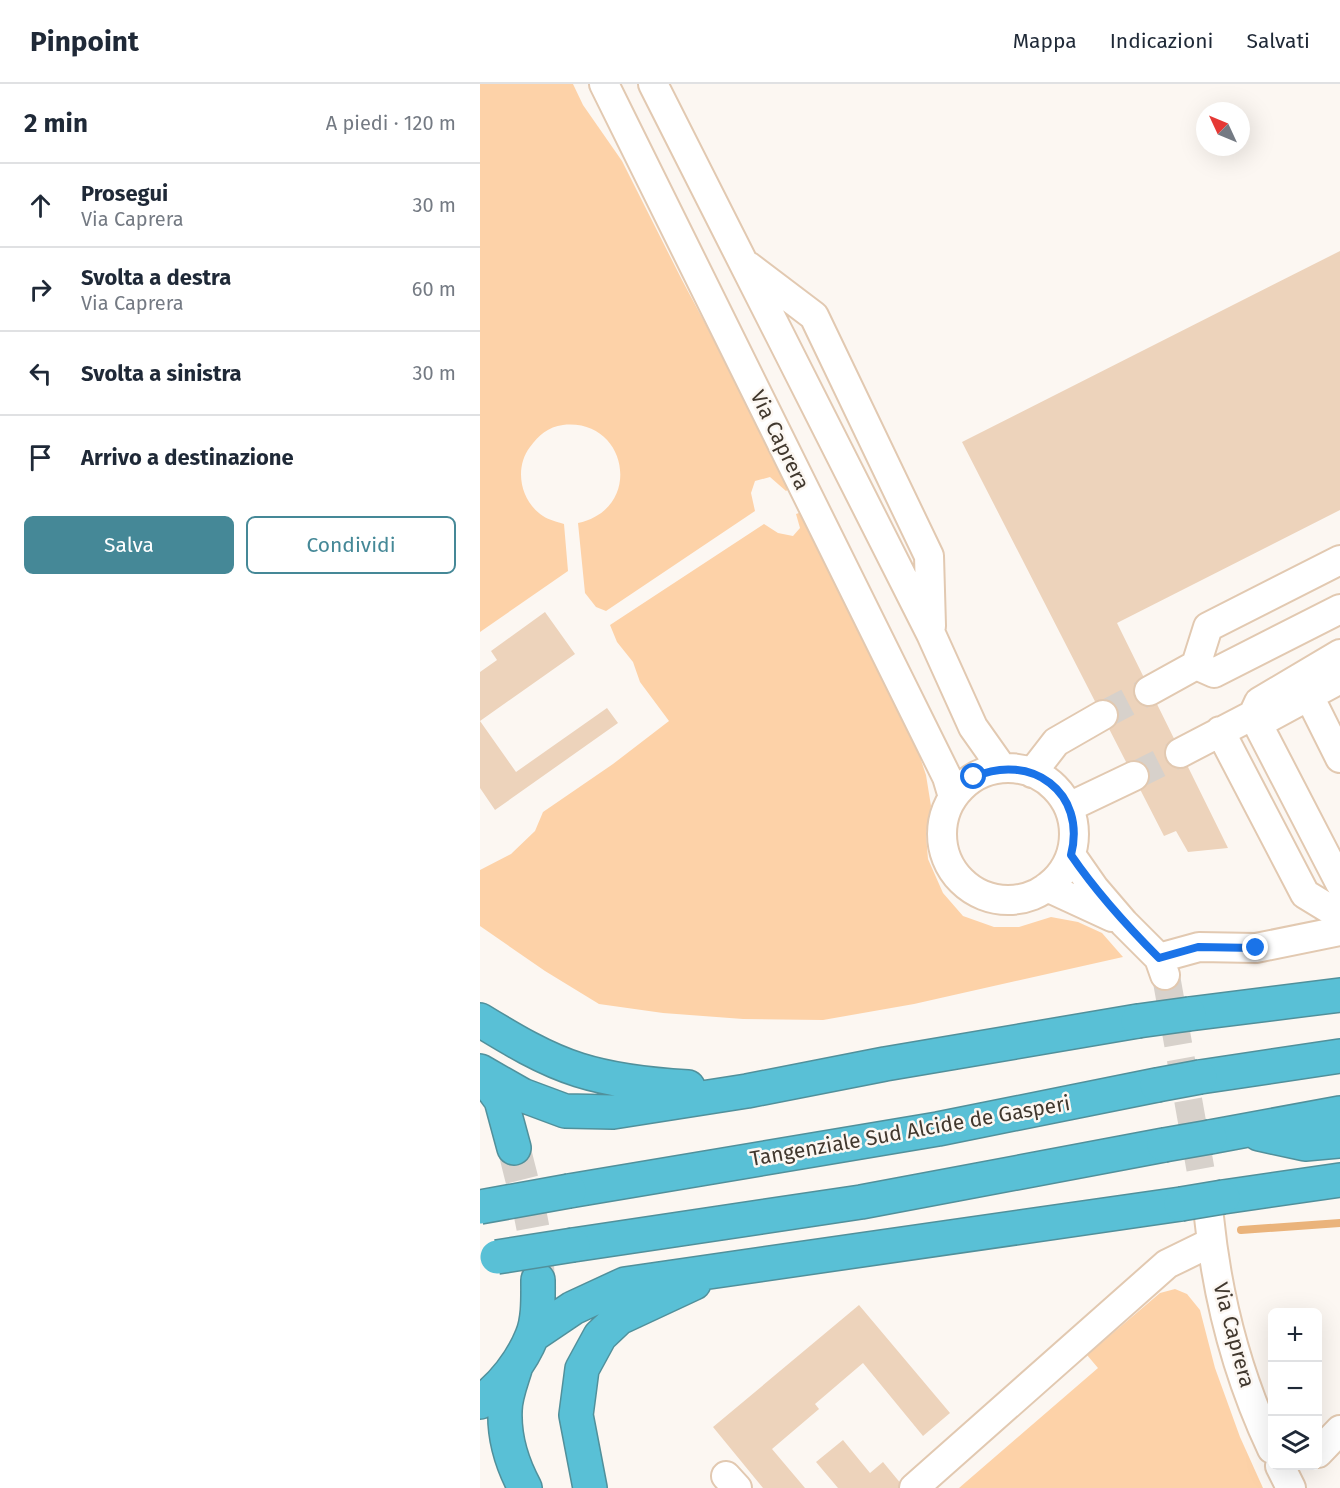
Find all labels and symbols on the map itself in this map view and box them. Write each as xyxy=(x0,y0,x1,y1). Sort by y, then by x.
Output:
north arrow xyxy=(1196,102,1250,156)
street label: Via Caprera xyxy=(745,386,815,494)
route start xyxy=(960,763,986,789)
route end xyxy=(1242,934,1268,960)
street label: Tangenziale Sud Alcide de Gasperi xyxy=(748,1090,1072,1172)
street label: Via Caprera xyxy=(1207,1280,1261,1390)

